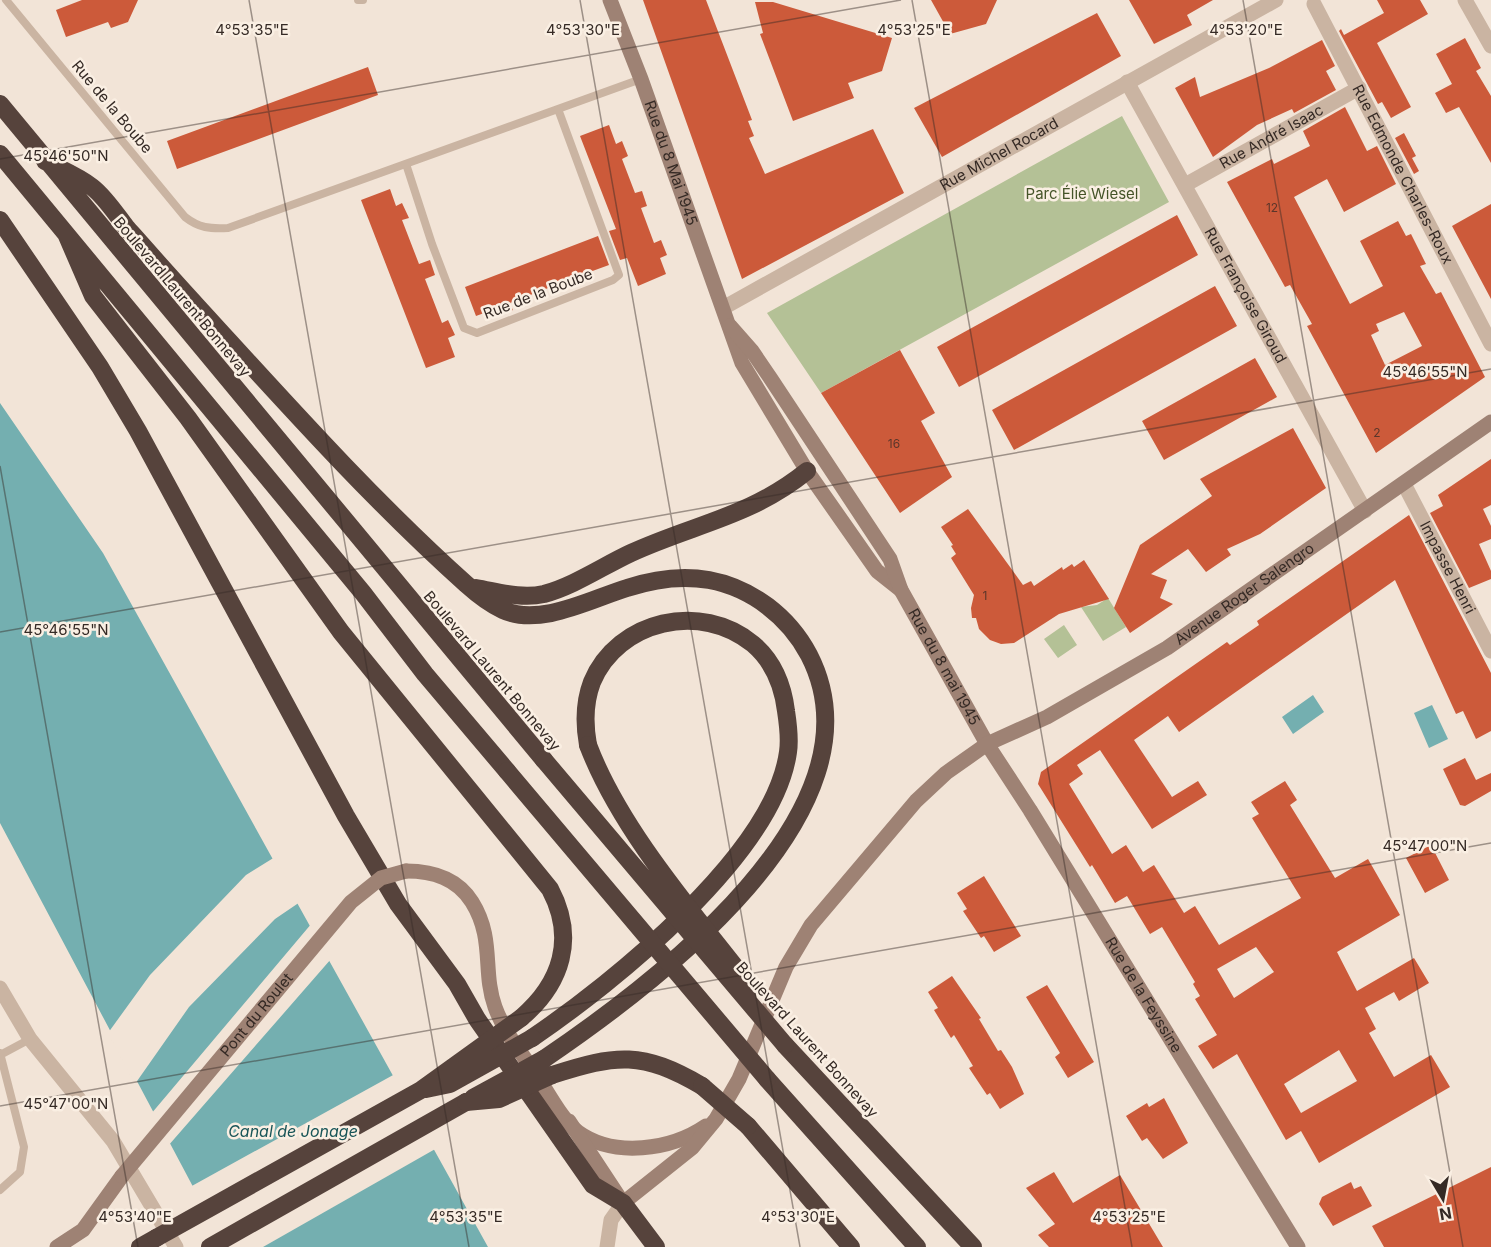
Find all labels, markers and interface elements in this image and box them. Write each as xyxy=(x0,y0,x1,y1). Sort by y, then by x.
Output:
text: 4°53'35"E xyxy=(215,20,289,39)
text: 4°53'30"E xyxy=(546,20,620,39)
text: 4°53'25"E xyxy=(877,20,951,39)
text: 4°53'20"E xyxy=(1209,20,1283,39)
street label: Rue de la Boube xyxy=(68,56,157,157)
street label: Rue Edmonde Charles-Roux xyxy=(1349,81,1458,267)
street label: Rue du 8 Mai 1945 xyxy=(640,98,702,228)
street label: Rue André Isaac xyxy=(1216,100,1326,173)
street label: Rue Michel Rocard xyxy=(936,113,1062,194)
text: 45°46'50"N xyxy=(23,146,109,165)
park label: Parc Élie Wiesel xyxy=(1026,184,1138,203)
house number: 12 xyxy=(1266,200,1278,215)
street label: Boulevard Laurent Bonnevay xyxy=(110,213,255,381)
street label: Rue Françoise Giroud xyxy=(1201,224,1291,366)
street label: Rue de la Boube xyxy=(480,264,595,323)
text: 45°46'55"N xyxy=(1383,362,1467,381)
house number: 2 xyxy=(1373,425,1381,440)
house number: 16 xyxy=(888,436,900,451)
street label: Impasse Henri xyxy=(1416,517,1480,617)
street label: Avenue Roger Salengro xyxy=(1171,538,1318,649)
street label: Boulevard Laurent Bonnevay xyxy=(420,587,565,755)
house number: 1 xyxy=(983,588,987,603)
street label: Rue du 8 mai 1945 xyxy=(904,605,985,729)
text: 45°46'55"N xyxy=(24,620,108,639)
text: 45°47'00"N xyxy=(1383,836,1467,855)
street label: Rue de la Feyssine xyxy=(1101,933,1187,1056)
street label: Boulevard Laurent Bonnevay xyxy=(732,958,883,1122)
street label: Pont du Roulet xyxy=(216,969,297,1060)
text: 45°47'00"N xyxy=(24,1094,108,1113)
water label: Canal de Jonage xyxy=(228,1121,358,1141)
north arrow xyxy=(1413,1169,1473,1229)
text: N xyxy=(1438,1203,1453,1225)
text: 4°53'40"E xyxy=(98,1207,172,1226)
text: 4°53'35"E xyxy=(429,1207,503,1226)
text: 4°53'30"E xyxy=(761,1207,835,1226)
text: 4°53'25"E xyxy=(1092,1207,1166,1226)

